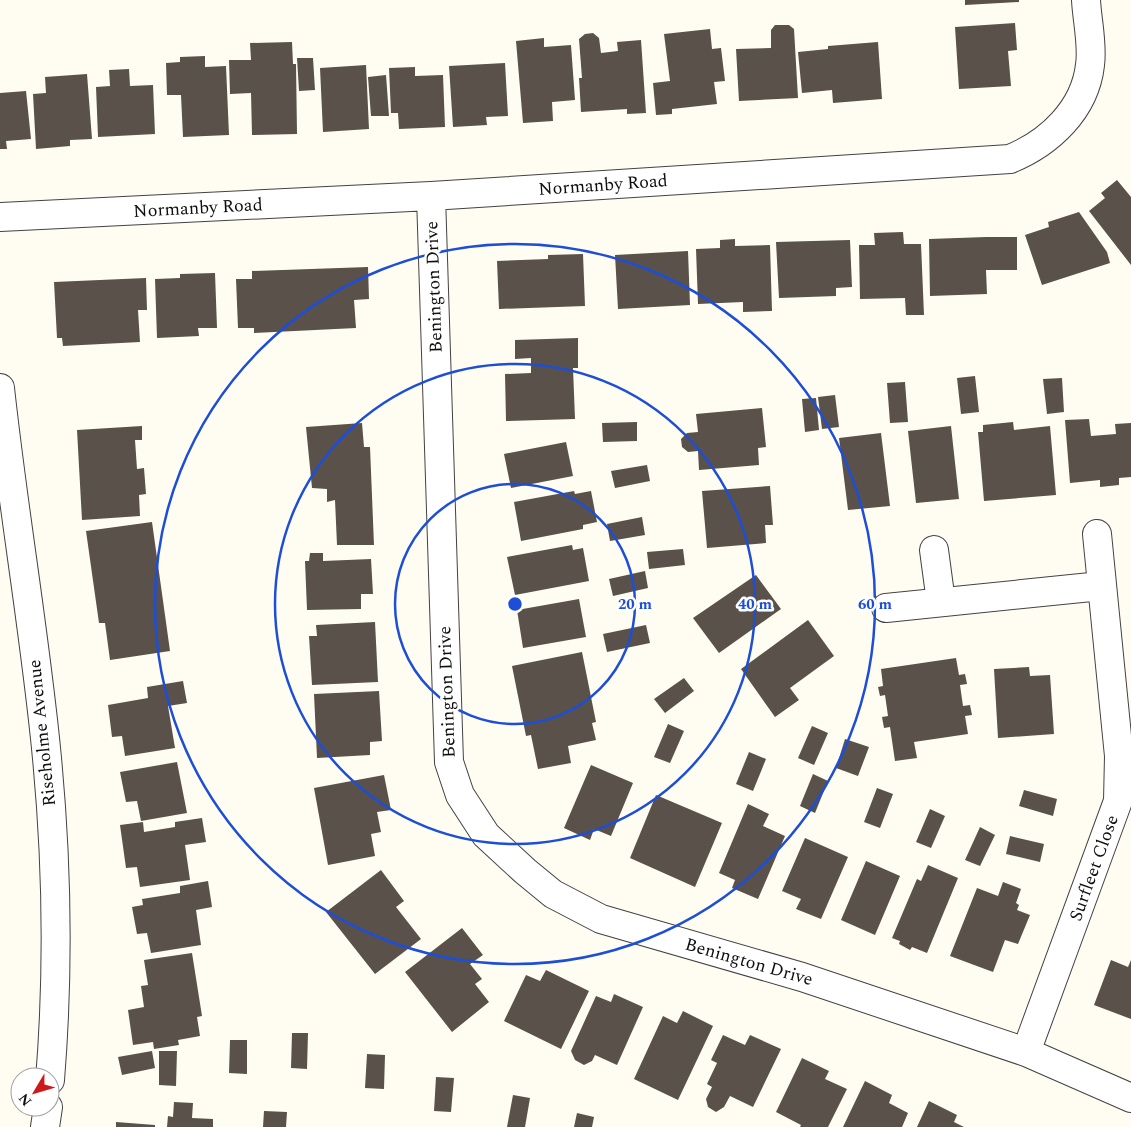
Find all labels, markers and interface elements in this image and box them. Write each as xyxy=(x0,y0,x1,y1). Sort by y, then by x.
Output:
street label: Normanby Road xyxy=(537,167,669,203)
street label: Normanby Road xyxy=(133,191,263,225)
street label: Benington Drive xyxy=(418,221,450,353)
text: 20 m xyxy=(618,593,653,616)
text: 40 m xyxy=(738,593,773,616)
text: 60 m xyxy=(858,593,893,616)
centre of rings xyxy=(506,595,524,613)
street label: Benington Drive xyxy=(431,626,463,758)
street label: Riseholme Avenue xyxy=(21,658,63,808)
street label: Surfleet Close xyxy=(1062,811,1126,925)
street label: Benington Drive xyxy=(682,931,816,993)
north arrow xyxy=(10,1067,60,1117)
text: N xyxy=(13,1089,37,1111)

